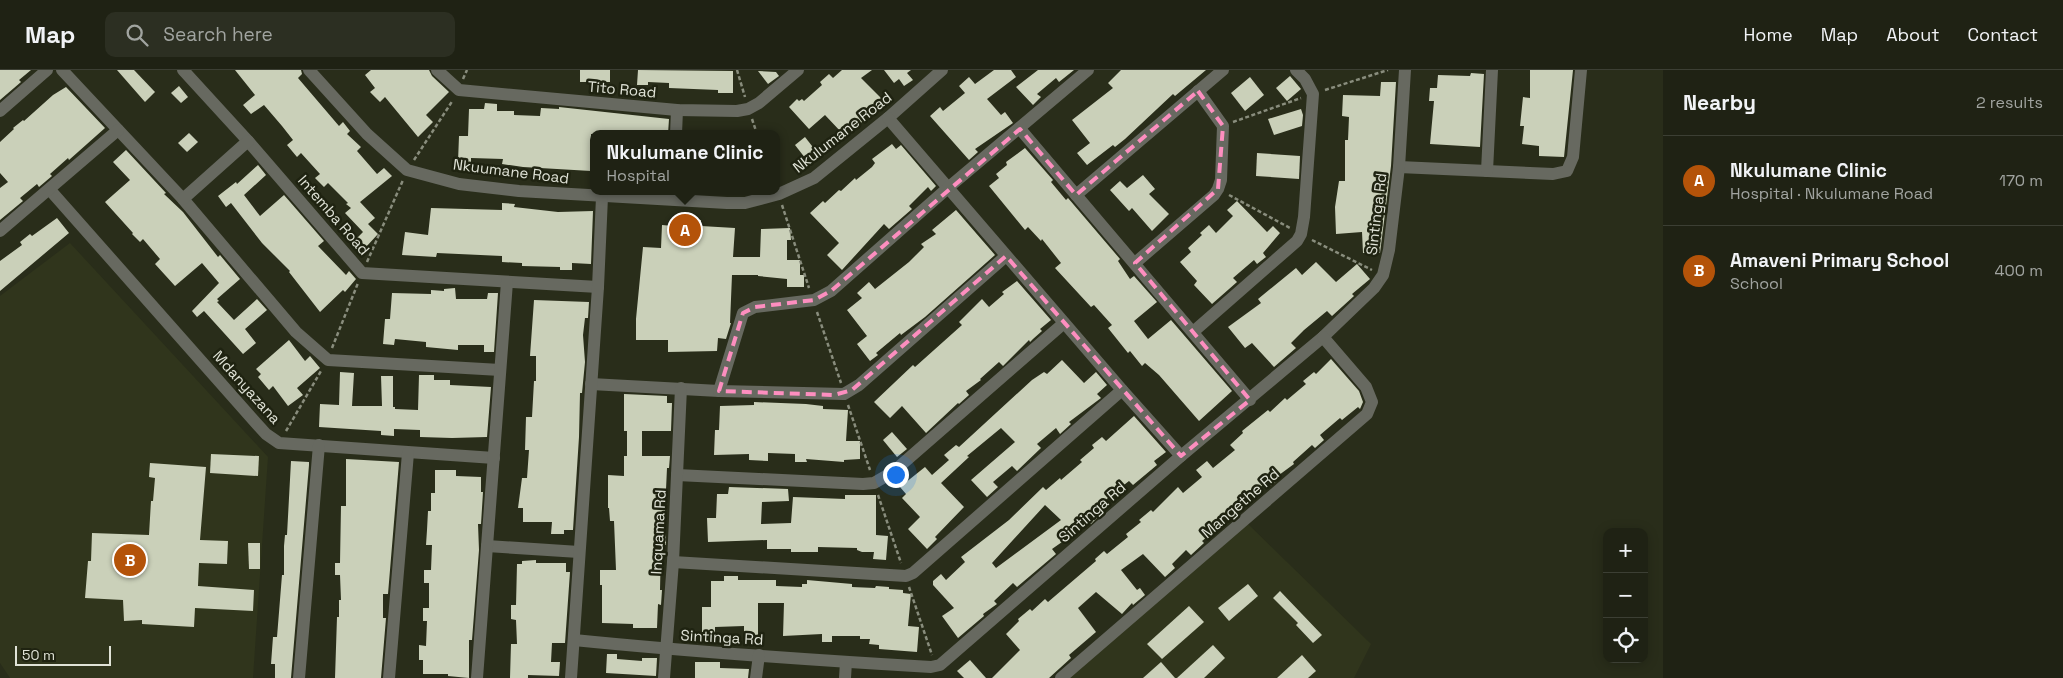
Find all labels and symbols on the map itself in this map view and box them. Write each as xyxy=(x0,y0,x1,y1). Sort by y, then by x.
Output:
street label: Tito Road xyxy=(587,77,657,101)
street label: Nkulumane Road xyxy=(789,87,895,177)
street label: Nkuumane Road xyxy=(452,154,570,188)
street label: Intemba Road xyxy=(294,171,374,259)
street label: Sintinga Rd xyxy=(1362,172,1390,256)
pin: A xyxy=(669,211,701,249)
street label: Mdanyazana xyxy=(209,346,285,428)
your location xyxy=(883,462,909,488)
street label: Mangethe Rd xyxy=(1197,464,1283,542)
street label: Sintinga Rd xyxy=(1054,478,1130,546)
street label: Inquama Rd xyxy=(646,489,670,575)
pin: B xyxy=(114,541,146,579)
street label: Sintinga Rd xyxy=(680,625,764,649)
scale bar xyxy=(15,643,111,666)

